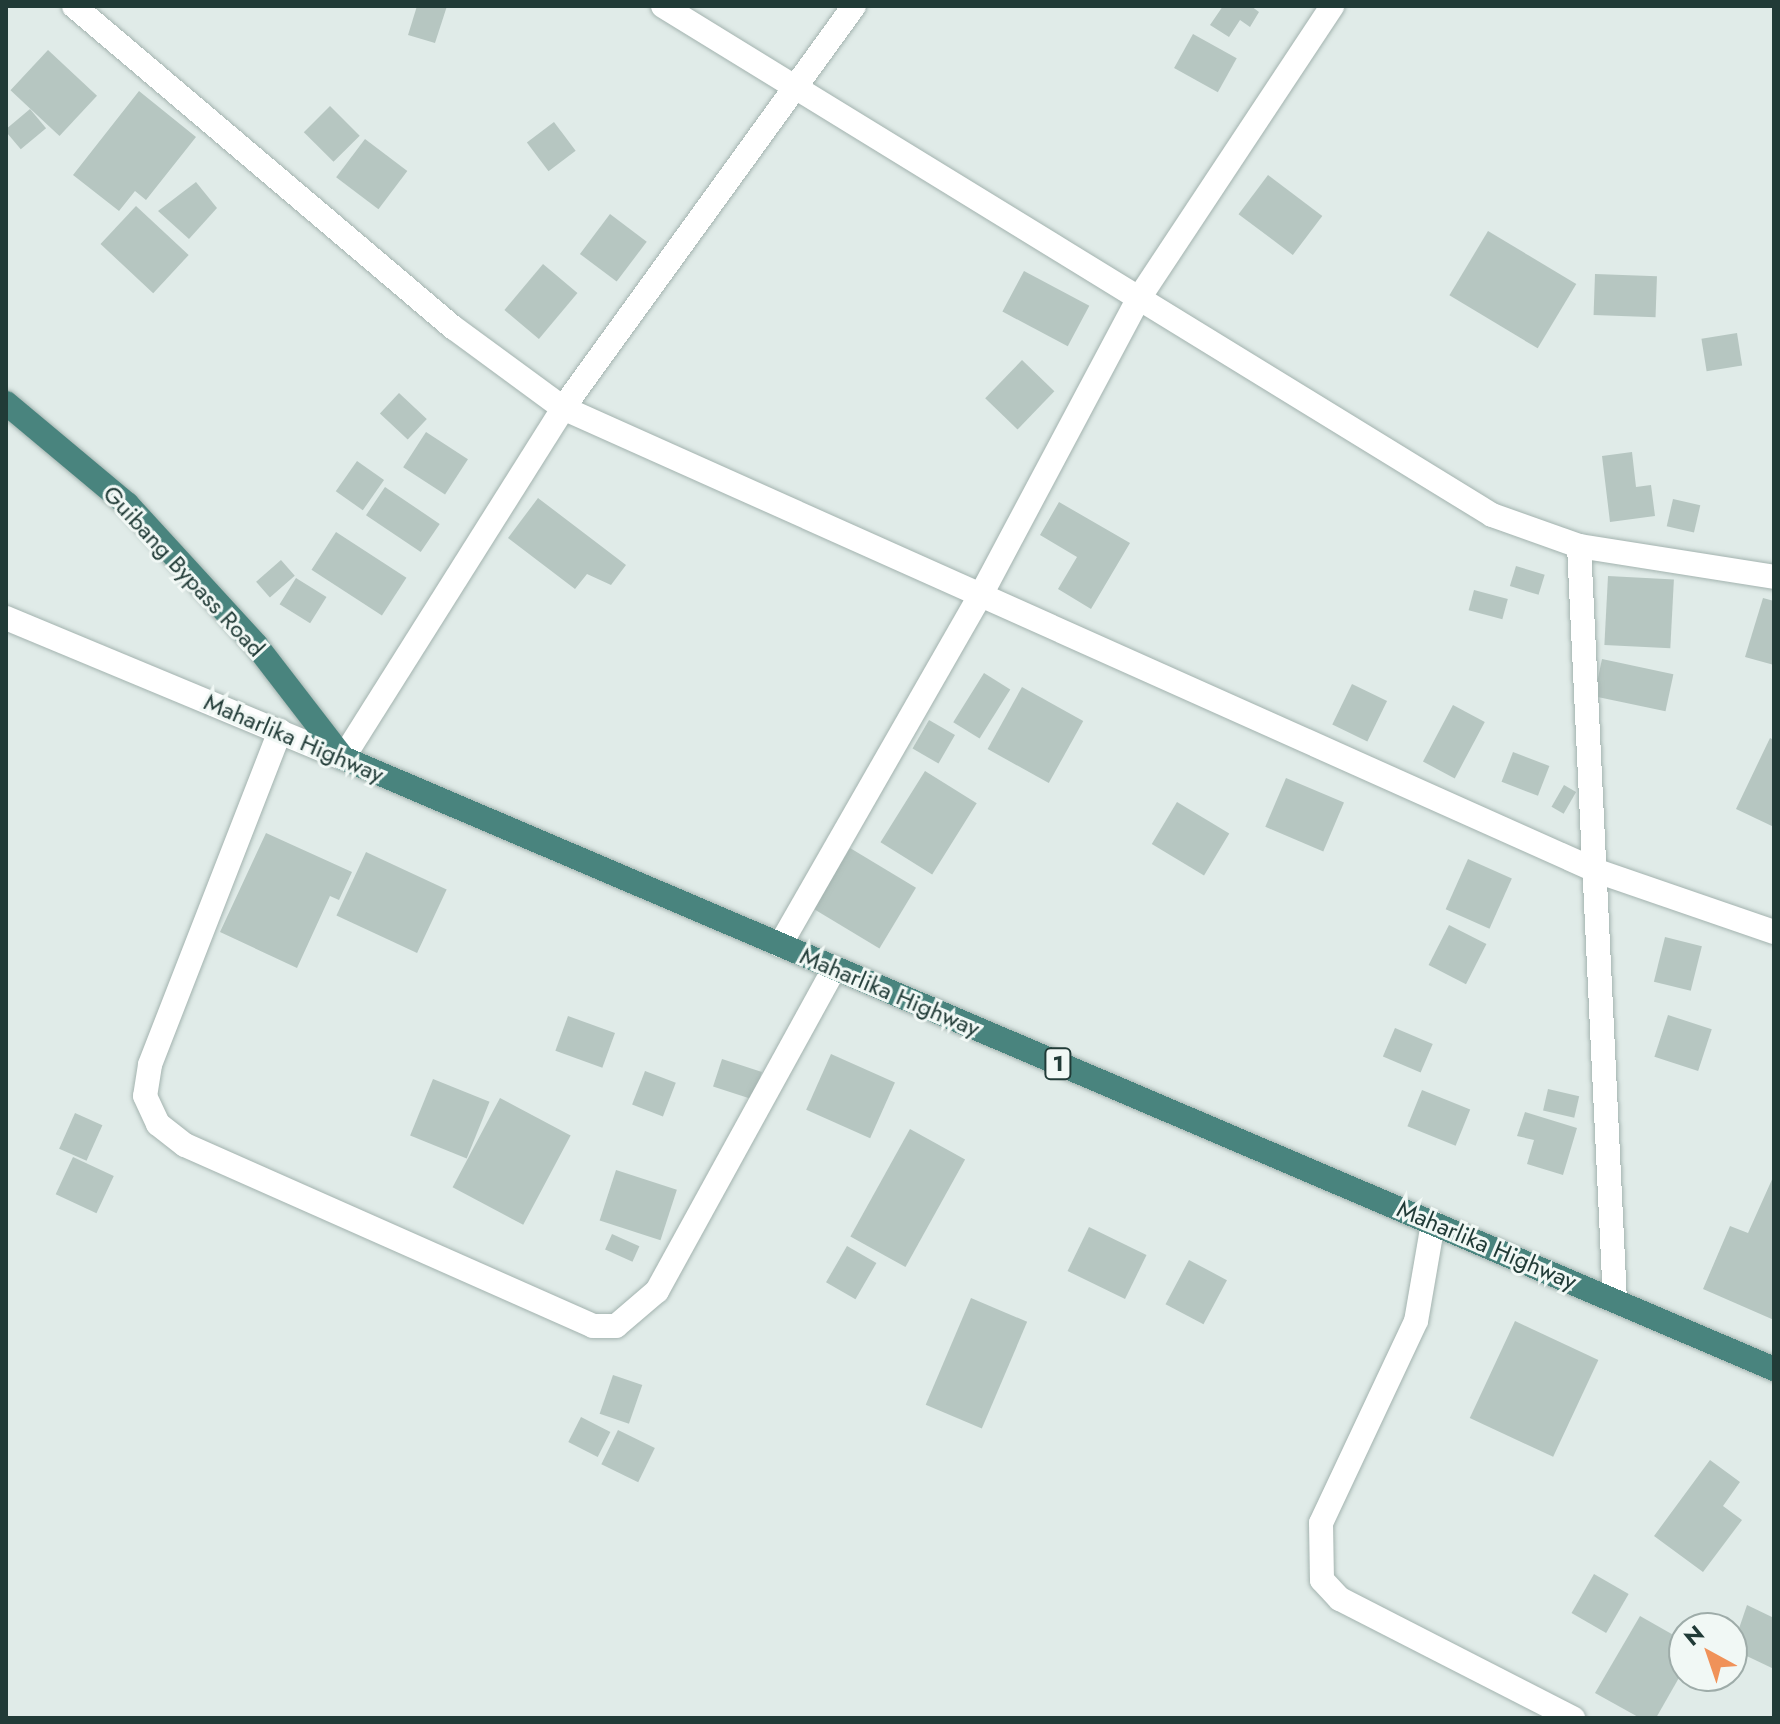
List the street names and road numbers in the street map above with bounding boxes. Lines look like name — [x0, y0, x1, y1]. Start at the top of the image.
street label: Guibang Bypass Road — [97, 479, 271, 663]
street label: Maharlika Highway — [200, 687, 388, 789]
street label: Maharlika Highway — [796, 941, 984, 1043]
road number: 1 — [1044, 1046, 1072, 1082]
street label: Maharlika Highway — [1393, 1194, 1581, 1296]

